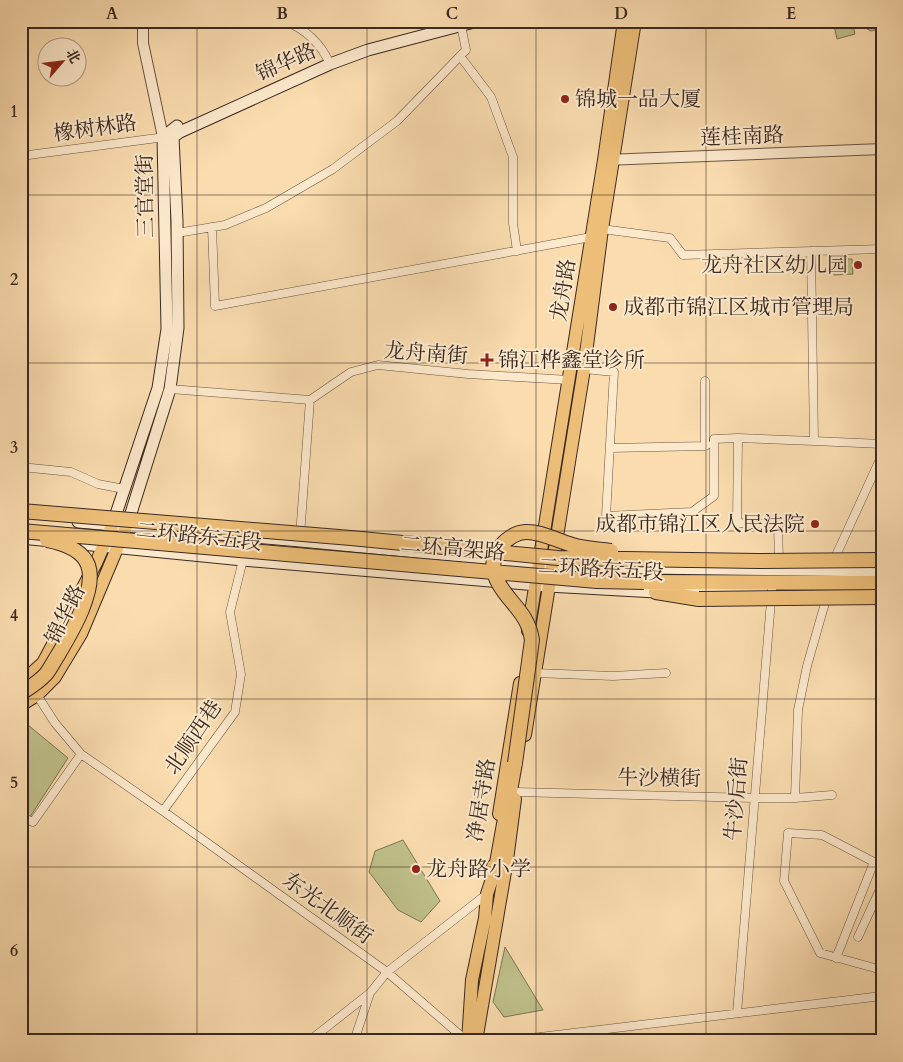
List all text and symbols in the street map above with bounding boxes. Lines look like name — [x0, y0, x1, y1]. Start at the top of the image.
text: A — [106, 3, 118, 25]
text: B — [276, 3, 288, 25]
text: C — [446, 3, 458, 25]
text: D — [614, 3, 628, 25]
text: E — [786, 3, 796, 25]
street label: 锦华路 — [252, 36, 321, 89]
north arrow — [38, 38, 88, 88]
text: 北 — [61, 45, 85, 67]
place label: 锦城一品大厦 — [575, 85, 701, 114]
marker: 锦城一品大厦 — [559, 93, 571, 105]
text: 1 — [10, 101, 18, 123]
street label: 橡树林路 — [51, 108, 139, 149]
street label: 莲桂南路 — [700, 121, 784, 152]
street label: 三官堂街 — [130, 154, 161, 238]
place label: 龙舟社区幼儿园 — [701, 251, 848, 280]
street label: 龙舟路 — [544, 257, 583, 323]
marker: 龙舟社区幼儿园 — [852, 259, 864, 271]
text: 2 — [10, 269, 18, 291]
place label: 成都市锦江区城市管理局 — [623, 293, 854, 322]
marker: 成都市锦江区城市管理局 — [607, 301, 619, 313]
street label: 龙舟南街 — [383, 336, 469, 371]
place label: 锦江桦鑫堂诊所 — [498, 346, 645, 375]
marker: 锦江桦鑫堂诊所 — [480, 353, 494, 367]
text: 3 — [10, 437, 18, 459]
place label: 成都市锦江区人民法院 — [595, 510, 805, 539]
street label: 二环路东五段 — [135, 515, 263, 558]
marker: 成都市锦江区人民法院 — [809, 518, 821, 530]
street label: 二环高架路 — [399, 529, 507, 568]
street label: 二环路东五段 — [537, 552, 665, 587]
street label: 锦华路 — [39, 580, 92, 649]
text: 4 — [10, 605, 18, 627]
street label: 北顺西巷 — [158, 694, 229, 780]
street label: 净居寺路 — [461, 756, 502, 844]
street label: 牛沙后街 — [718, 756, 755, 842]
street label: 牛沙横街 — [617, 763, 701, 794]
text: 5 — [10, 772, 18, 794]
place label: 龙舟路小学 — [426, 855, 531, 884]
marker: 龙舟路小学 — [410, 863, 422, 875]
street label: 东光北顺街 — [277, 866, 379, 951]
text: 6 — [10, 940, 18, 962]

